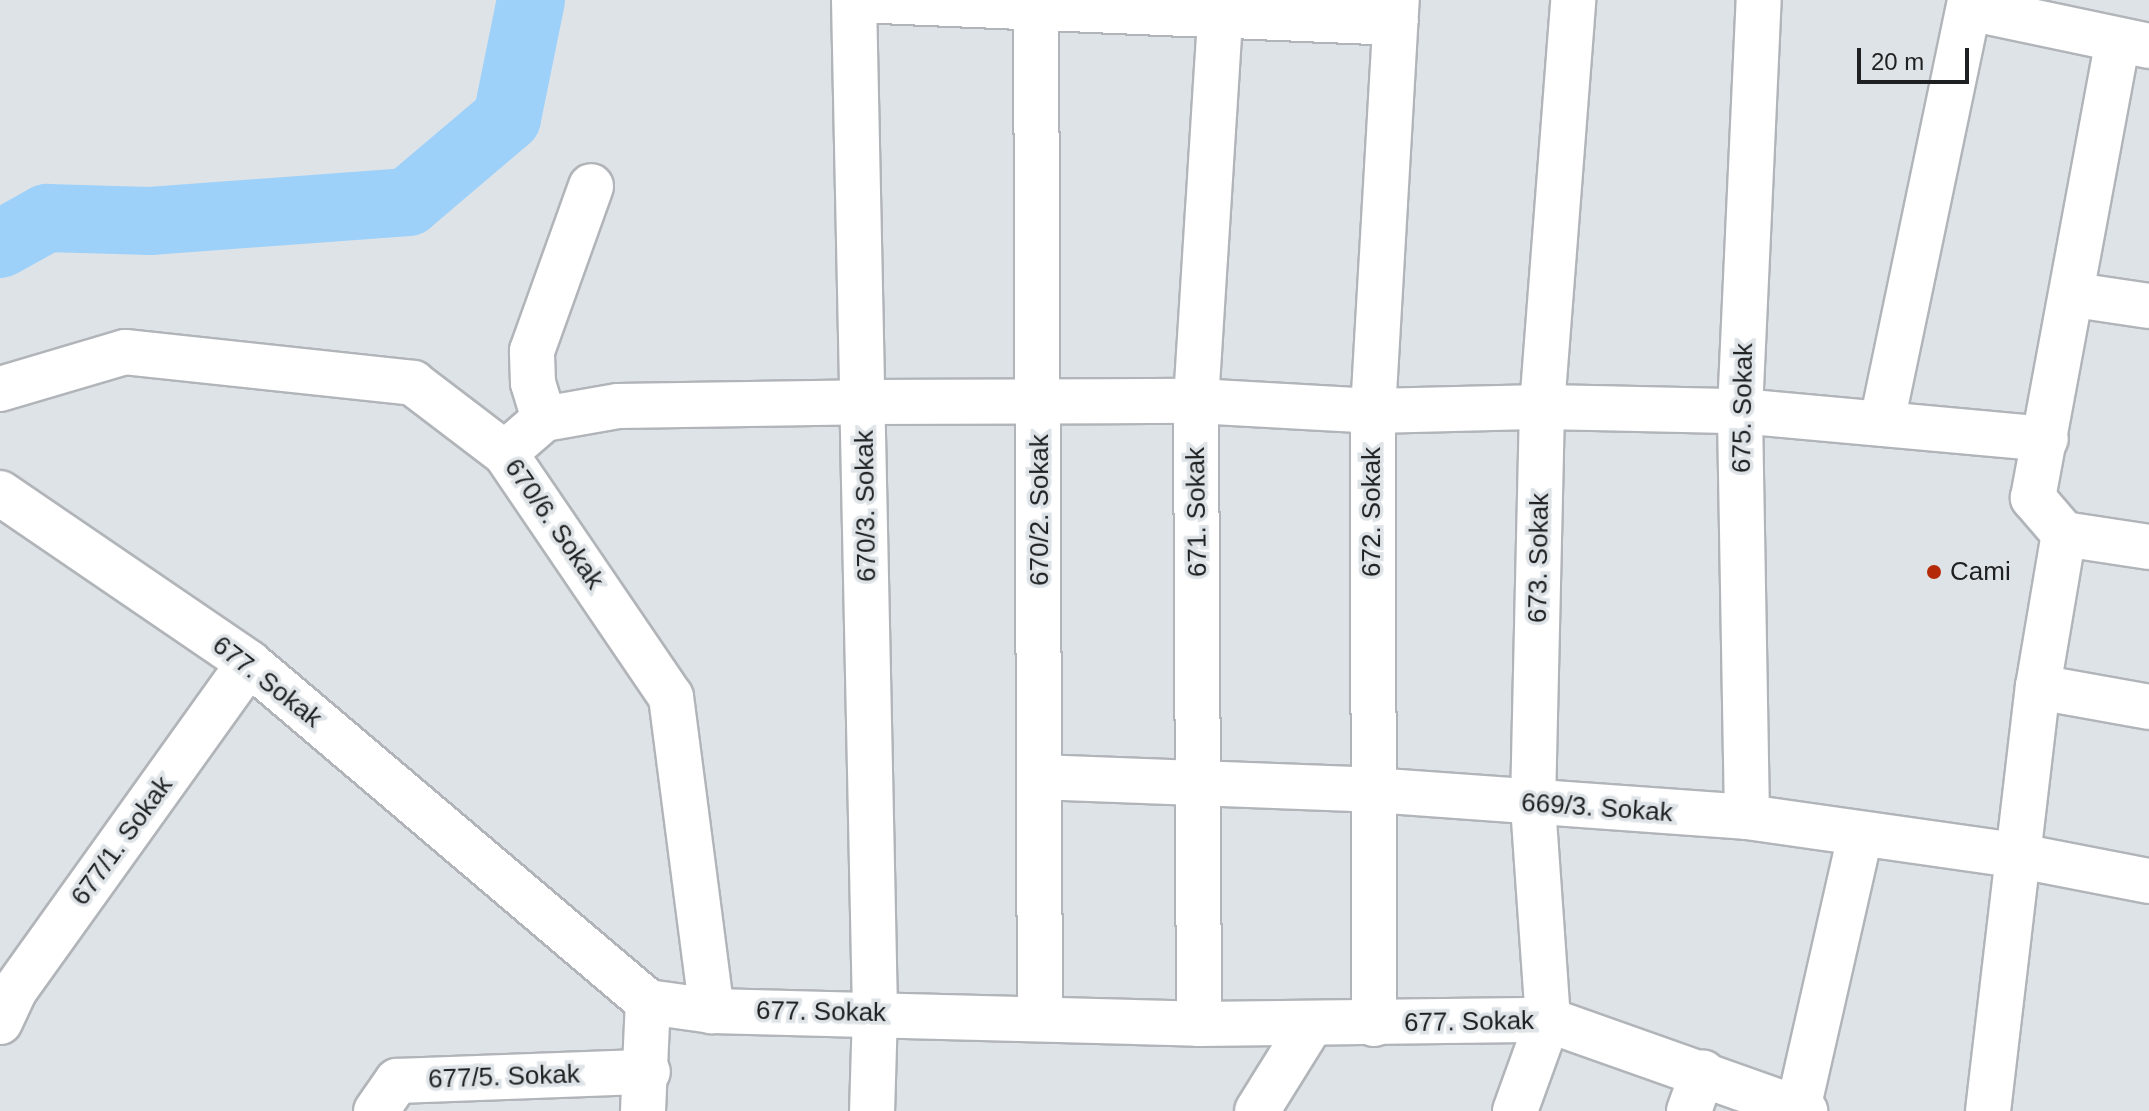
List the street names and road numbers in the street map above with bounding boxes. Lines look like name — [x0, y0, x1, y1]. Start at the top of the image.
street label: 675. Sokak — [1726, 343, 1760, 473]
street label: 670/3. Sokak — [849, 430, 883, 582]
street label: 670/2. Sokak — [1024, 434, 1056, 586]
street label: 671. Sokak — [1180, 447, 1214, 577]
street label: 672. Sokak — [1356, 447, 1388, 577]
street label: 670/6. Sokak — [498, 453, 610, 595]
street label: 673. Sokak — [1522, 493, 1556, 623]
street label: 677. Sokak — [206, 630, 328, 734]
street label: 677/1. Sokak — [65, 770, 179, 912]
street label: 669/3. Sokak — [1520, 787, 1674, 829]
street label: 677. Sokak — [756, 995, 886, 1029]
street label: 677. Sokak — [1404, 1005, 1534, 1039]
street label: 677/5. Sokak — [428, 1059, 580, 1095]

